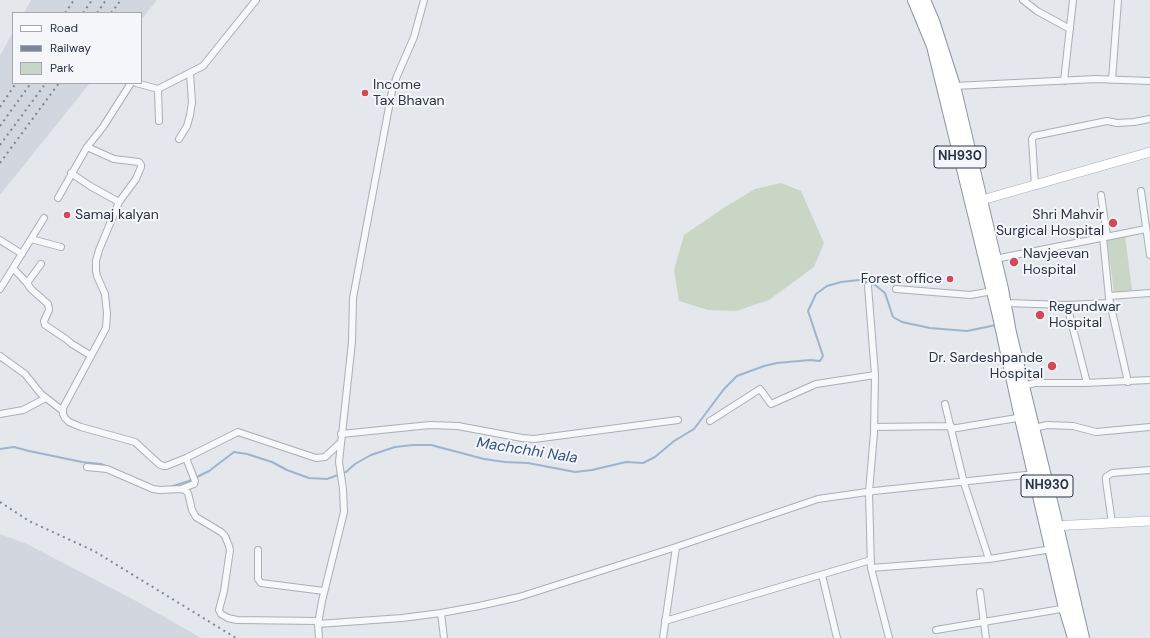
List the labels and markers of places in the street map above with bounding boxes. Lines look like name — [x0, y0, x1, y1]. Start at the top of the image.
place label: Income Tax Bhavan — [373, 77, 445, 110]
marker: Income Tax Bhavan — [360, 88, 370, 98]
place label: Samaj kalyan — [75, 207, 159, 223]
place label: Shri Mahvir Surgical Hospital — [996, 207, 1104, 240]
marker: Samaj kalyan — [62, 210, 72, 220]
marker: Shri Mahvir Surgical Hospital — [1107, 217, 1119, 229]
place label: Navjeevan Hospital — [1023, 246, 1089, 278]
marker: Navjeevan Hospital — [1008, 256, 1020, 268]
place label: Forest office — [861, 271, 942, 287]
marker: Forest office — [945, 274, 955, 284]
place label: Regundwar Hospital — [1049, 299, 1121, 332]
marker: Regundwar Hospital — [1034, 309, 1046, 321]
place label: Dr. Sardeshpande Hospital — [929, 350, 1043, 382]
marker: Dr. Sardeshpande Hospital — [1046, 360, 1058, 372]

